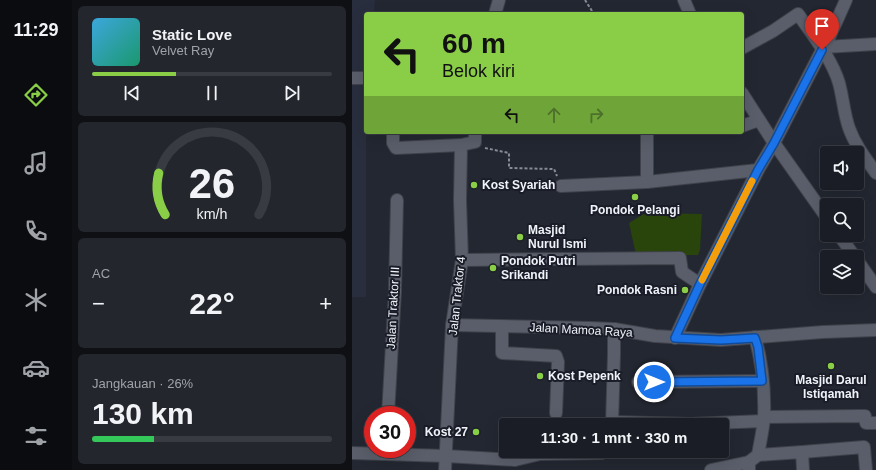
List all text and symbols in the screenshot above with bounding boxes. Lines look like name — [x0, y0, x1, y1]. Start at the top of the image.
pin — [805, 9, 839, 50]
icon: arrive — [811, 15, 833, 37]
text: 11:29 — [13, 20, 59, 40]
text: Static Love — [152, 26, 232, 43]
icon: left — [376, 28, 428, 80]
text: 60 m — [442, 28, 506, 59]
text: Velvet Ray — [152, 43, 214, 58]
text: Belok kiri — [442, 61, 515, 81]
icon: directions — [22, 81, 50, 109]
icon: previous — [121, 82, 143, 104]
icon: pause — [201, 82, 223, 104]
icon: next — [281, 82, 303, 104]
icon: left — [501, 104, 523, 126]
icon: ahead — [543, 104, 565, 126]
icon: right — [585, 104, 607, 126]
map controls — [820, 146, 864, 294]
button: sound — [820, 146, 864, 190]
icon: music — [22, 149, 50, 177]
text: 26 — [189, 160, 235, 207]
place label: Kost Syariah — [482, 178, 555, 192]
marker: Kost Syariah — [469, 180, 479, 190]
marker: Pondok Pelangi — [630, 192, 640, 202]
button: search — [820, 198, 864, 242]
place label: Pondok Pelangi — [590, 203, 680, 217]
text: km/h — [197, 206, 228, 222]
icon: phone — [22, 217, 50, 245]
place label: Masjid Nurul Ismi — [528, 223, 587, 251]
marker: Masjid Nurul Ismi — [515, 232, 525, 242]
button: layers — [820, 250, 864, 294]
place label: Pondok Putri Srikandi — [501, 254, 576, 282]
street label: Jalan Traktor 4 — [446, 255, 468, 336]
marker: Pondok Putri Srikandi — [488, 263, 498, 273]
text: AC — [92, 266, 110, 281]
street label: Jalan Traktor III — [384, 266, 402, 350]
place label: Pondok Rasni — [597, 283, 677, 297]
marker: Pondok Rasni — [680, 285, 690, 295]
icon: climate — [22, 286, 50, 314]
text: 22° — [189, 287, 235, 320]
text: − — [92, 291, 105, 316]
text: + — [319, 291, 332, 316]
street label: Jalan Mamoa Raya — [529, 320, 633, 340]
icon: car — [22, 354, 50, 382]
position arrow — [633, 361, 675, 403]
marker: Masjid Darul Istiqamah — [826, 361, 836, 371]
place label: Kost Pepenk — [548, 369, 621, 383]
marker: Kost Pepenk — [535, 371, 545, 381]
place label: Masjid Darul Istiqamah — [795, 373, 867, 401]
text: Jangkauan · 26% — [92, 376, 193, 391]
text: 130 km — [92, 397, 194, 430]
speed limit sign: 30 — [364, 406, 416, 458]
icon: filters — [22, 422, 50, 450]
place label: Kost 27 — [425, 425, 468, 439]
marker: Kost 27 — [471, 427, 481, 437]
text: 11:30 · 1 mnt · 330 m — [541, 429, 687, 446]

